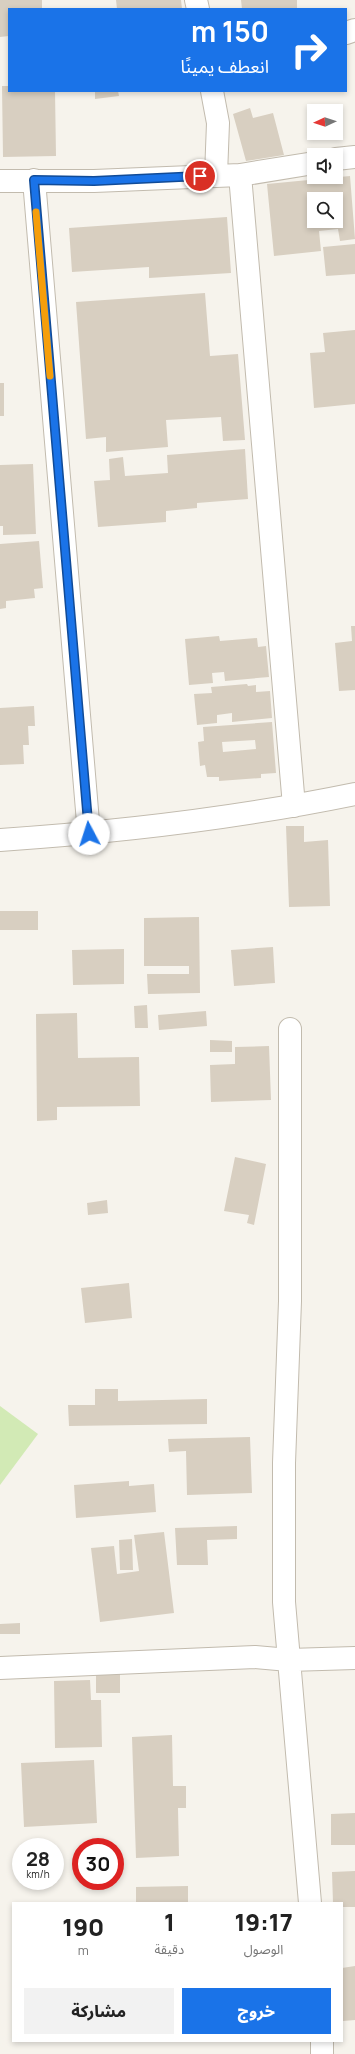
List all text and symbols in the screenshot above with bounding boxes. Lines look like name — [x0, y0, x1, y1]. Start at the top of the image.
text: 150 m — [191, 12, 269, 50]
icon: right — [283, 24, 335, 76]
text: انعطف يمينًا — [180, 54, 269, 78]
north arrow — [307, 104, 343, 140]
map controls — [307, 104, 343, 228]
button: sound — [307, 148, 343, 184]
pin — [183, 159, 217, 193]
icon: arrive — [189, 165, 211, 187]
button: search — [307, 192, 343, 228]
position arrow — [68, 813, 110, 855]
speed limit sign: 30 — [72, 1838, 124, 1890]
text: 28 — [26, 1845, 50, 1872]
text: km/h — [26, 1867, 50, 1881]
text: 1 — [164, 1905, 175, 1938]
text: 19:17 — [234, 1905, 293, 1938]
text: 190 — [62, 1910, 104, 1943]
text: دقيقة — [155, 1940, 184, 1958]
text: الوصول — [244, 1940, 283, 1958]
text: m — [78, 1941, 89, 1959]
button: مشاركة — [24, 1988, 174, 2034]
button: خروج — [182, 1988, 331, 2034]

